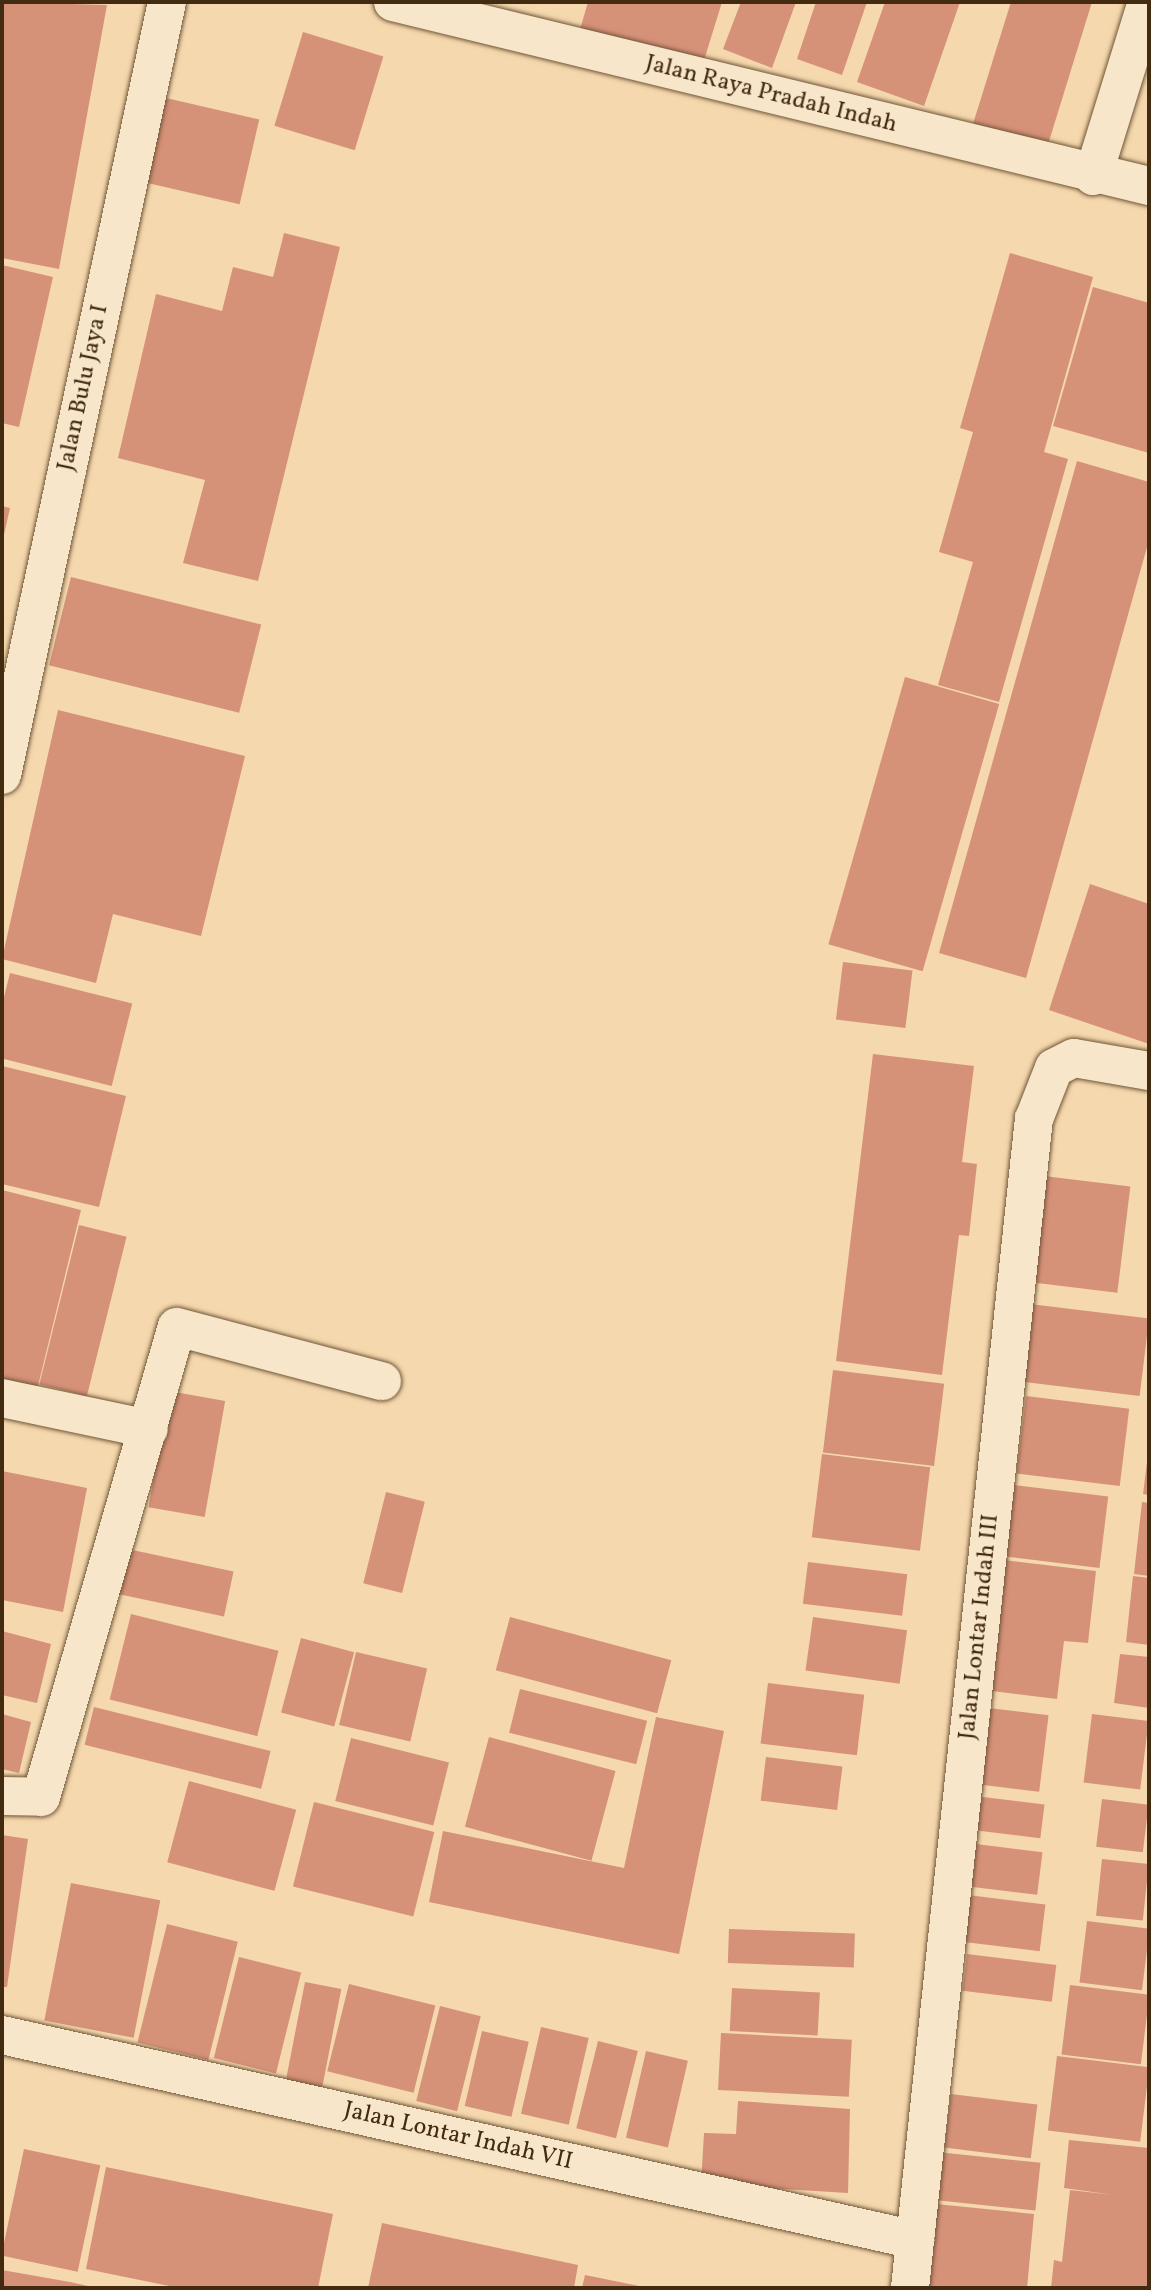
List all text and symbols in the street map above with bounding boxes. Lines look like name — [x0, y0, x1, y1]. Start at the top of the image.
street label: Jalan Raya Pradah Indah — [642, 50, 900, 140]
street label: Jalan Bulu Jaya I — [52, 302, 116, 474]
street label: Jalan Lontar Indah III — [954, 1513, 1006, 1741]
street label: Jalan Lontar Indah VII — [340, 2097, 576, 2177]

